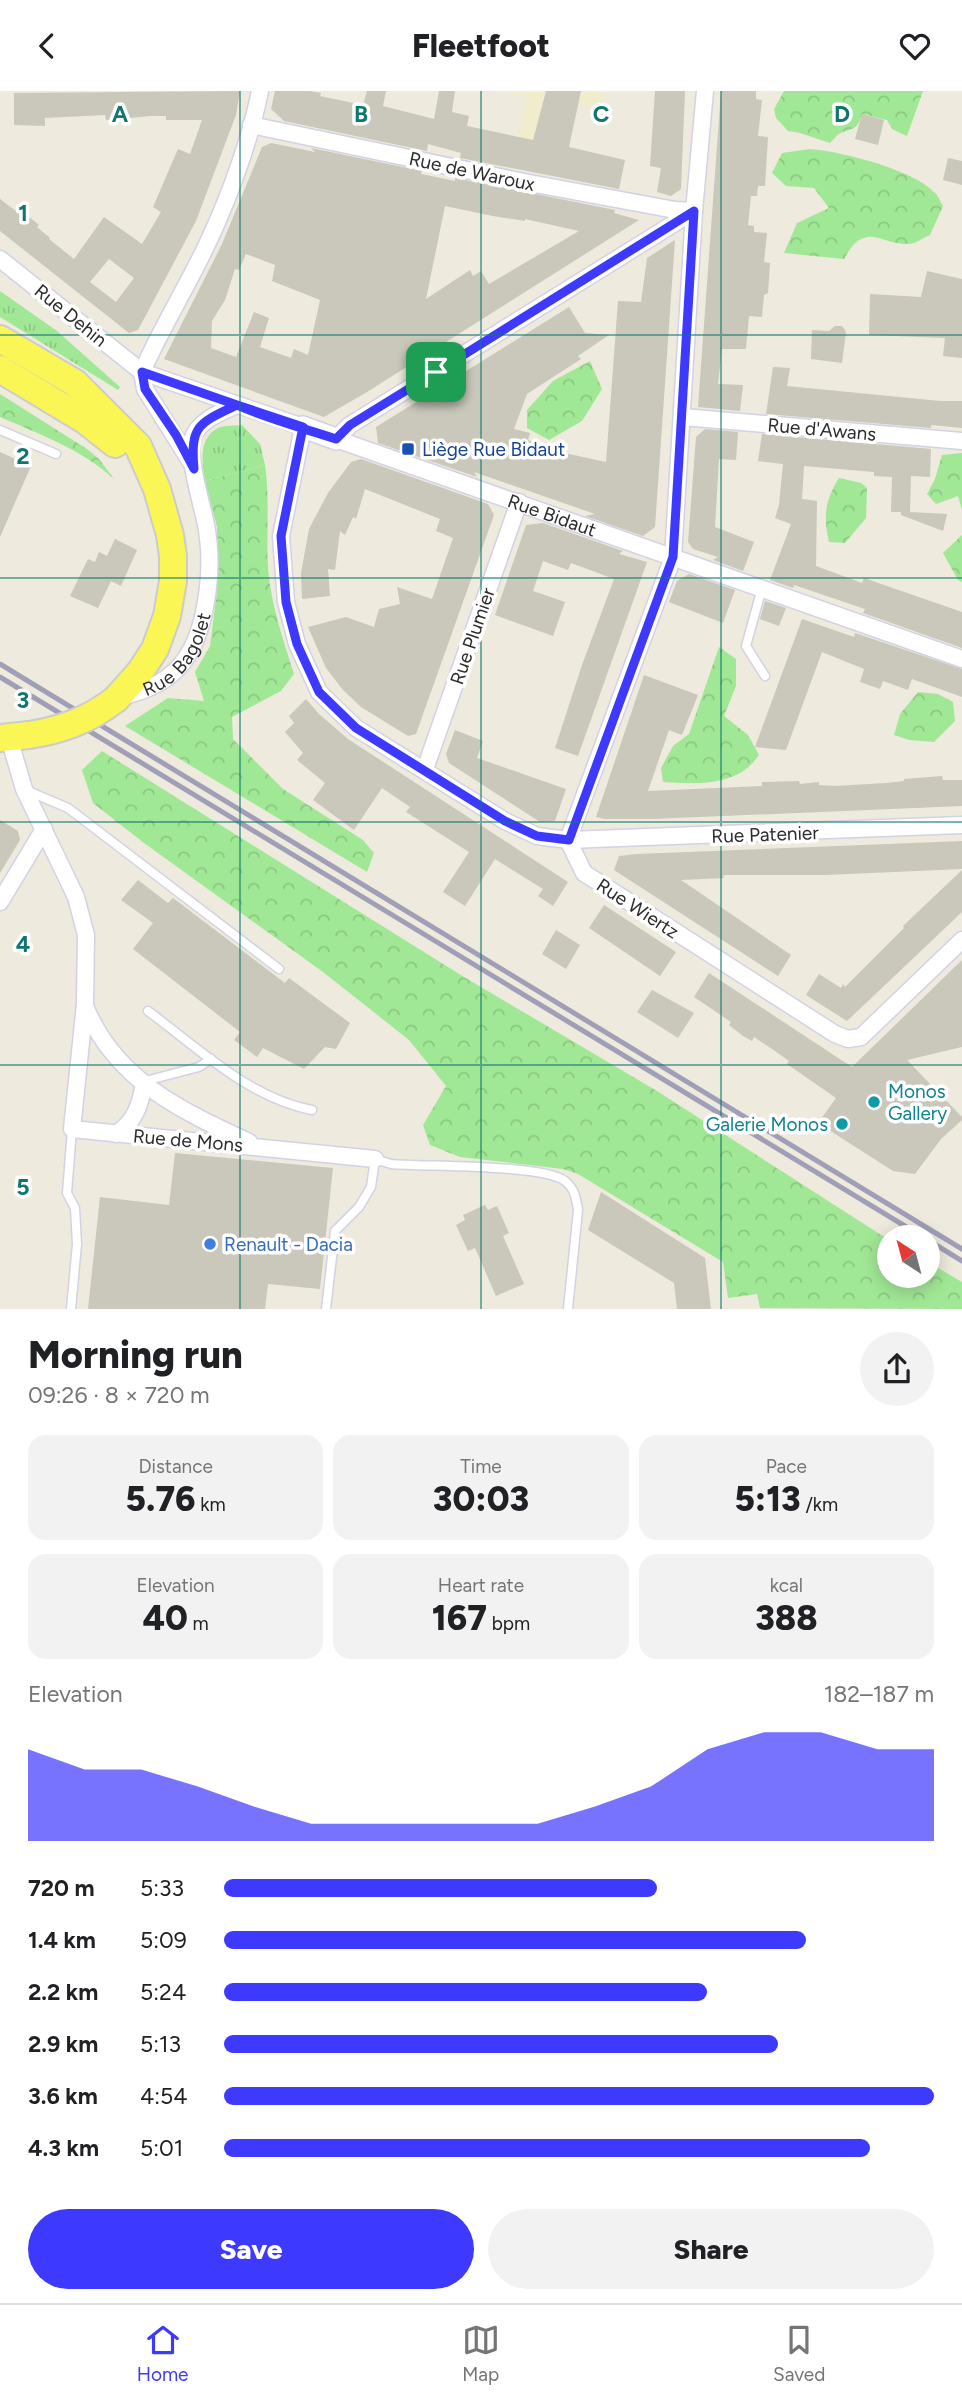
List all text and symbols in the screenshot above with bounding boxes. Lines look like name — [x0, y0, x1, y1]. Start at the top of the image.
icon: back — [28, 27, 66, 65]
text: Fleetfoot — [412, 27, 550, 65]
icon: heart — [896, 27, 934, 65]
text: A — [112, 100, 129, 128]
text: B — [354, 100, 368, 128]
text: C — [593, 100, 610, 128]
text: D — [834, 100, 850, 128]
street label: Rue de Waroux — [407, 147, 537, 196]
text: 1 — [18, 199, 28, 227]
street label: Rue Dehin — [30, 279, 112, 352]
pin — [406, 342, 466, 402]
icon: arrive — [417, 353, 455, 391]
street label: Rue d'Awans — [767, 413, 877, 446]
place label: Liège Rue Bidaut — [422, 438, 565, 461]
marker: Liège Rue Bidaut — [400, 441, 416, 457]
text: 2 — [16, 442, 30, 470]
street label: Rue Bidaut — [505, 489, 599, 542]
street label: Rue Plumier — [445, 584, 500, 688]
street label: Rue Bagolet — [139, 610, 216, 701]
text: 3 — [17, 686, 29, 714]
street label: Rue Patenier — [711, 821, 820, 848]
street label: Rue Wiertz — [592, 873, 683, 944]
text: 4 — [16, 930, 30, 958]
place label: Monos Gallery — [888, 1080, 947, 1125]
marker: Monos Gallery — [866, 1094, 882, 1110]
place label: Galerie Monos — [706, 1113, 828, 1136]
marker: Galerie Monos — [834, 1116, 850, 1132]
street label: Rue de Mons — [132, 1124, 244, 1157]
text: 5 — [16, 1173, 30, 1201]
north arrow — [877, 1225, 940, 1288]
map controls — [877, 1225, 940, 1288]
place label: Renault - Dacia — [224, 1233, 353, 1256]
marker: Renault - Dacia — [202, 1236, 218, 1252]
text: Morning run — [28, 1332, 243, 1378]
button: share — [860, 1332, 934, 1406]
text: 09:26 · 8 × 720 m — [28, 1381, 210, 1409]
text: Distance — [138, 1455, 213, 1478]
text: Time — [460, 1455, 502, 1478]
text: Pace — [766, 1455, 807, 1478]
text: 5.76 — [126, 1478, 196, 1520]
text: 30:03 — [433, 1478, 529, 1520]
text: 5:13 — [734, 1478, 801, 1520]
text: km — [196, 1493, 226, 1516]
text: /km — [801, 1493, 838, 1516]
text: Elevation — [137, 1574, 215, 1597]
text: Heart rate — [438, 1574, 524, 1597]
text: kcal — [770, 1574, 803, 1597]
text: 40 — [143, 1597, 188, 1639]
text: 167 — [432, 1597, 487, 1639]
text: 388 — [755, 1597, 818, 1639]
text: m — [188, 1612, 209, 1635]
text: bpm — [487, 1612, 530, 1635]
text: Elevation — [28, 1680, 123, 1708]
text: 182–187 m — [824, 1680, 934, 1708]
text: 720 m — [28, 1874, 95, 1902]
text: 5:33 — [140, 1874, 184, 1902]
text: 1.4 km — [28, 1926, 96, 1954]
text: 5:09 — [140, 1926, 187, 1954]
text: 2.2 km — [28, 1978, 98, 2006]
text: 5:24 — [140, 1978, 186, 2006]
text: 2.9 km — [28, 2030, 98, 2058]
text: 5:13 — [140, 2030, 181, 2058]
text: 3.6 km — [28, 2082, 98, 2110]
text: 4:54 — [140, 2082, 188, 2110]
text: 4.3 km — [28, 2134, 99, 2162]
text: 5:01 — [140, 2134, 183, 2162]
button: Save — [28, 2209, 474, 2289]
button: Share — [488, 2209, 934, 2289]
tab: Home — [137, 2321, 188, 2386]
tab: Map — [462, 2321, 500, 2386]
tab: Saved — [773, 2321, 825, 2386]

